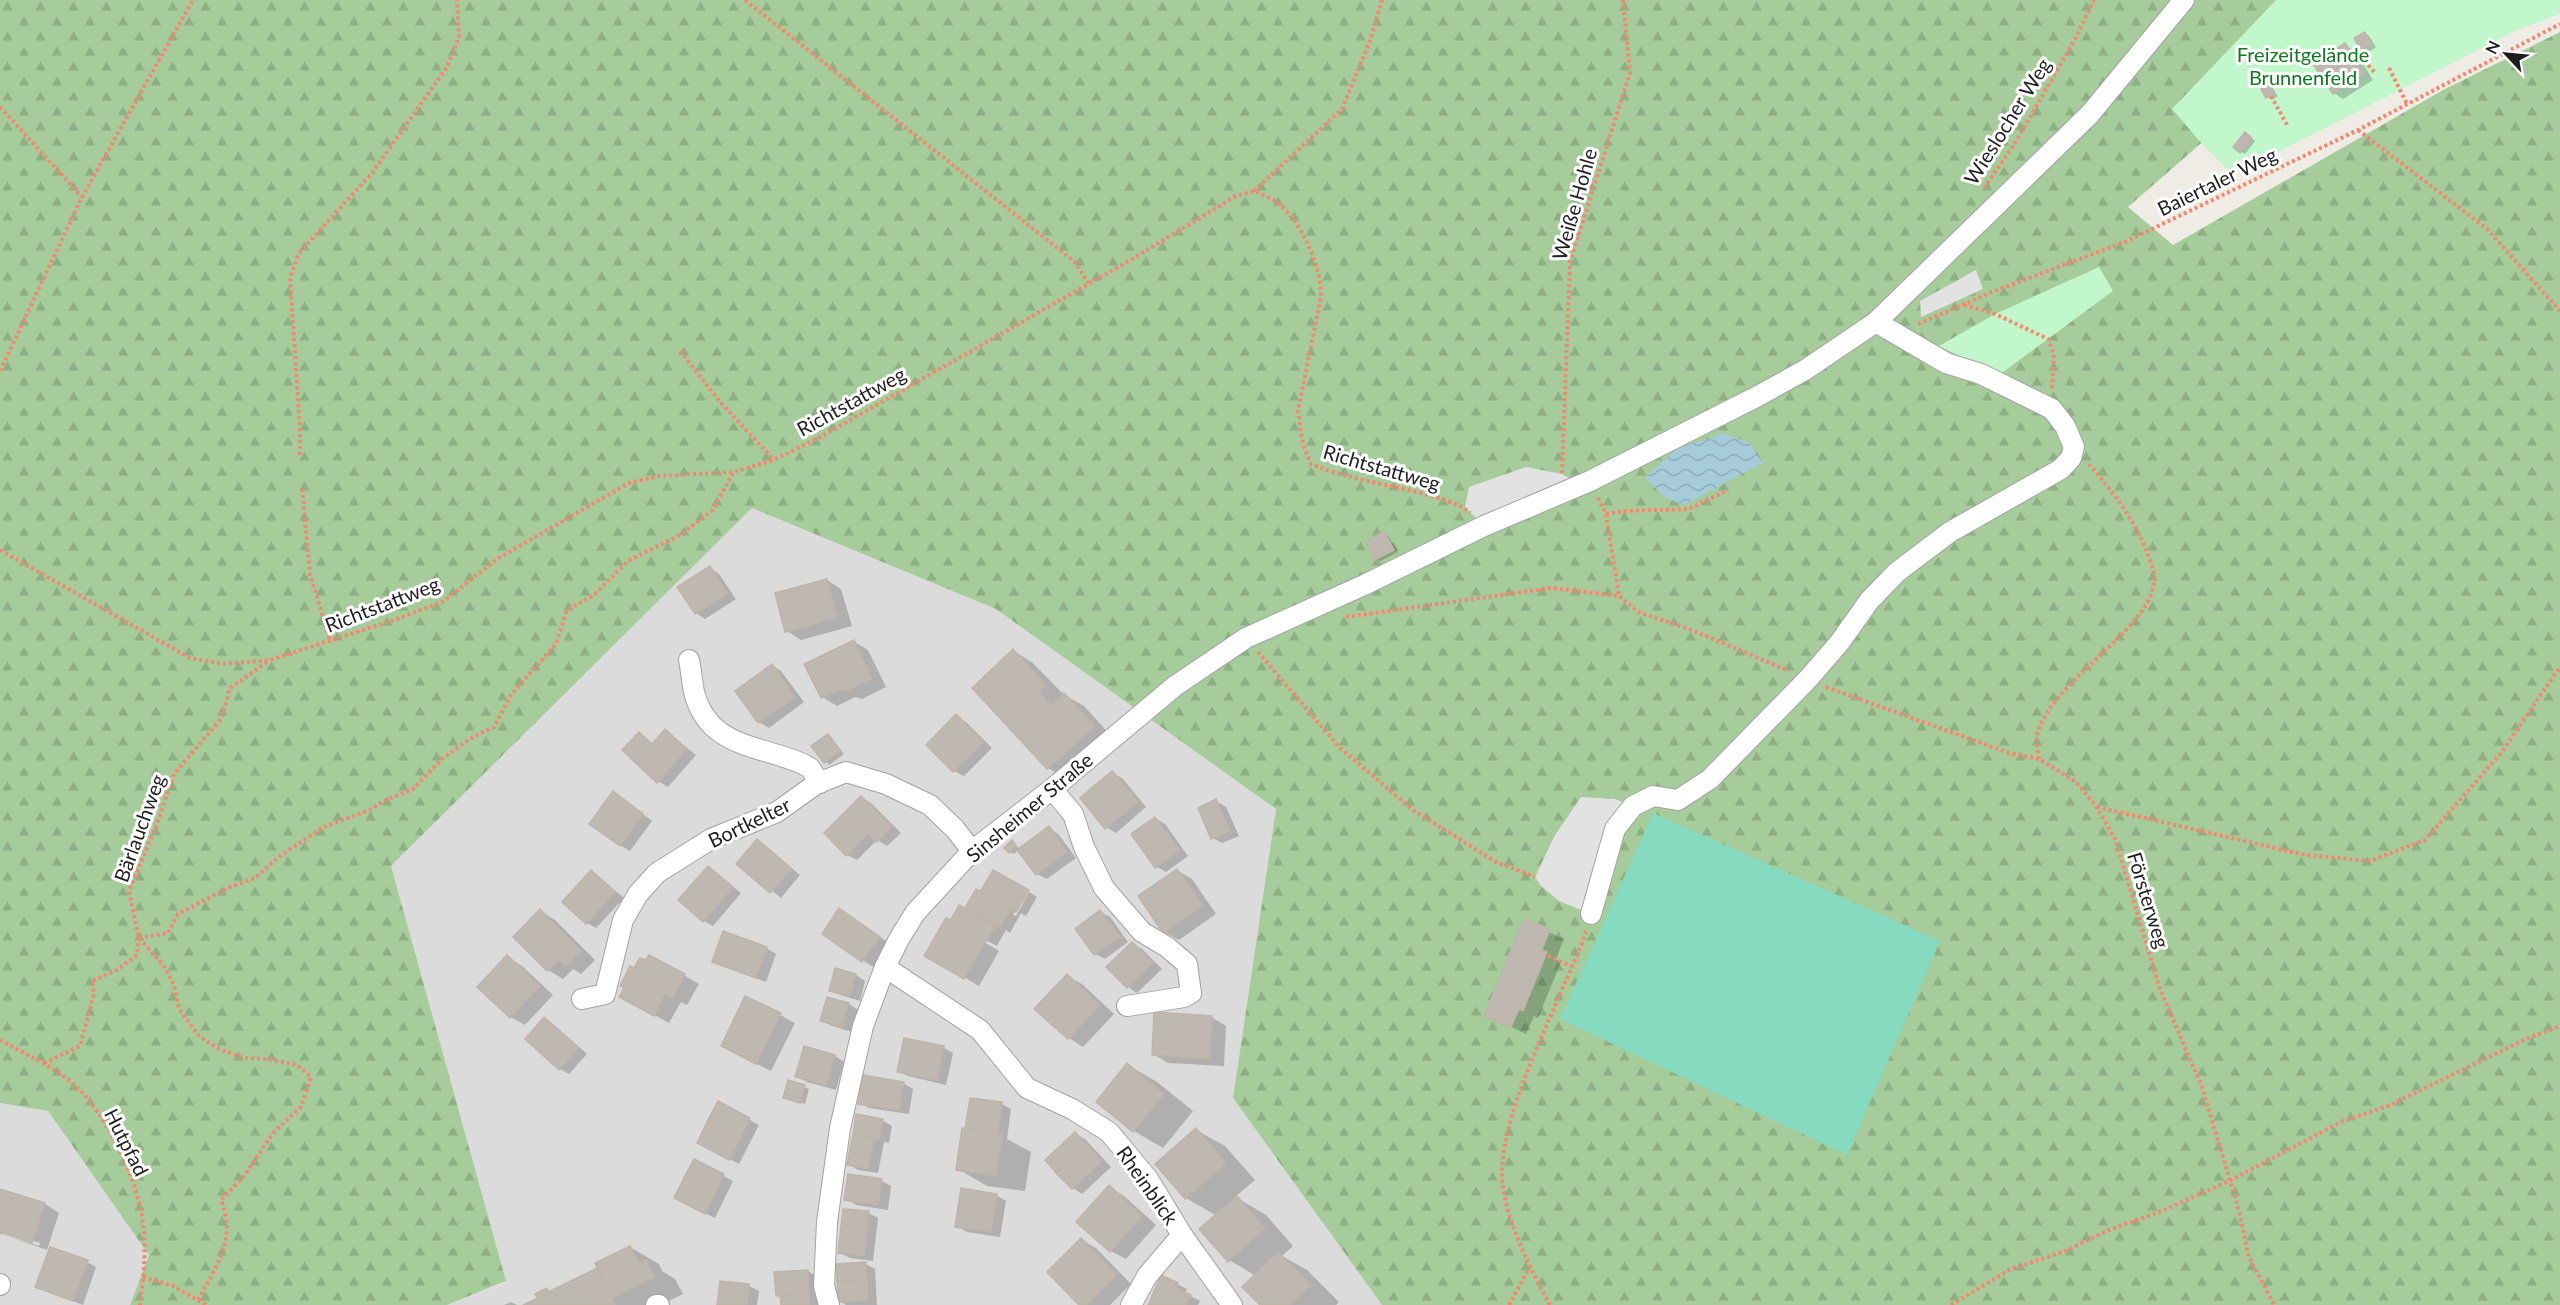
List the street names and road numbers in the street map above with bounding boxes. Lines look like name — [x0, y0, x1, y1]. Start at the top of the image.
street label: Wieslocher Weg — [1959, 53, 2055, 189]
street label: Baiertaler Weg — [2153, 142, 2281, 220]
street label: Weiße Hohle — [1547, 145, 1601, 263]
street label: Richtstattweg — [792, 361, 910, 441]
street label: Richtstattweg — [1321, 439, 1443, 495]
street label: Richtstattweg — [321, 571, 443, 637]
street label: Sinsheimer Straße — [961, 747, 1097, 867]
street label: Bärlauchweg — [108, 771, 170, 885]
street label: Bortkelter — [704, 792, 795, 852]
street label: Försterweg — [2123, 849, 2175, 951]
street label: Hutpfad — [100, 1104, 154, 1180]
street label: Rheinblick — [1112, 1141, 1184, 1230]

